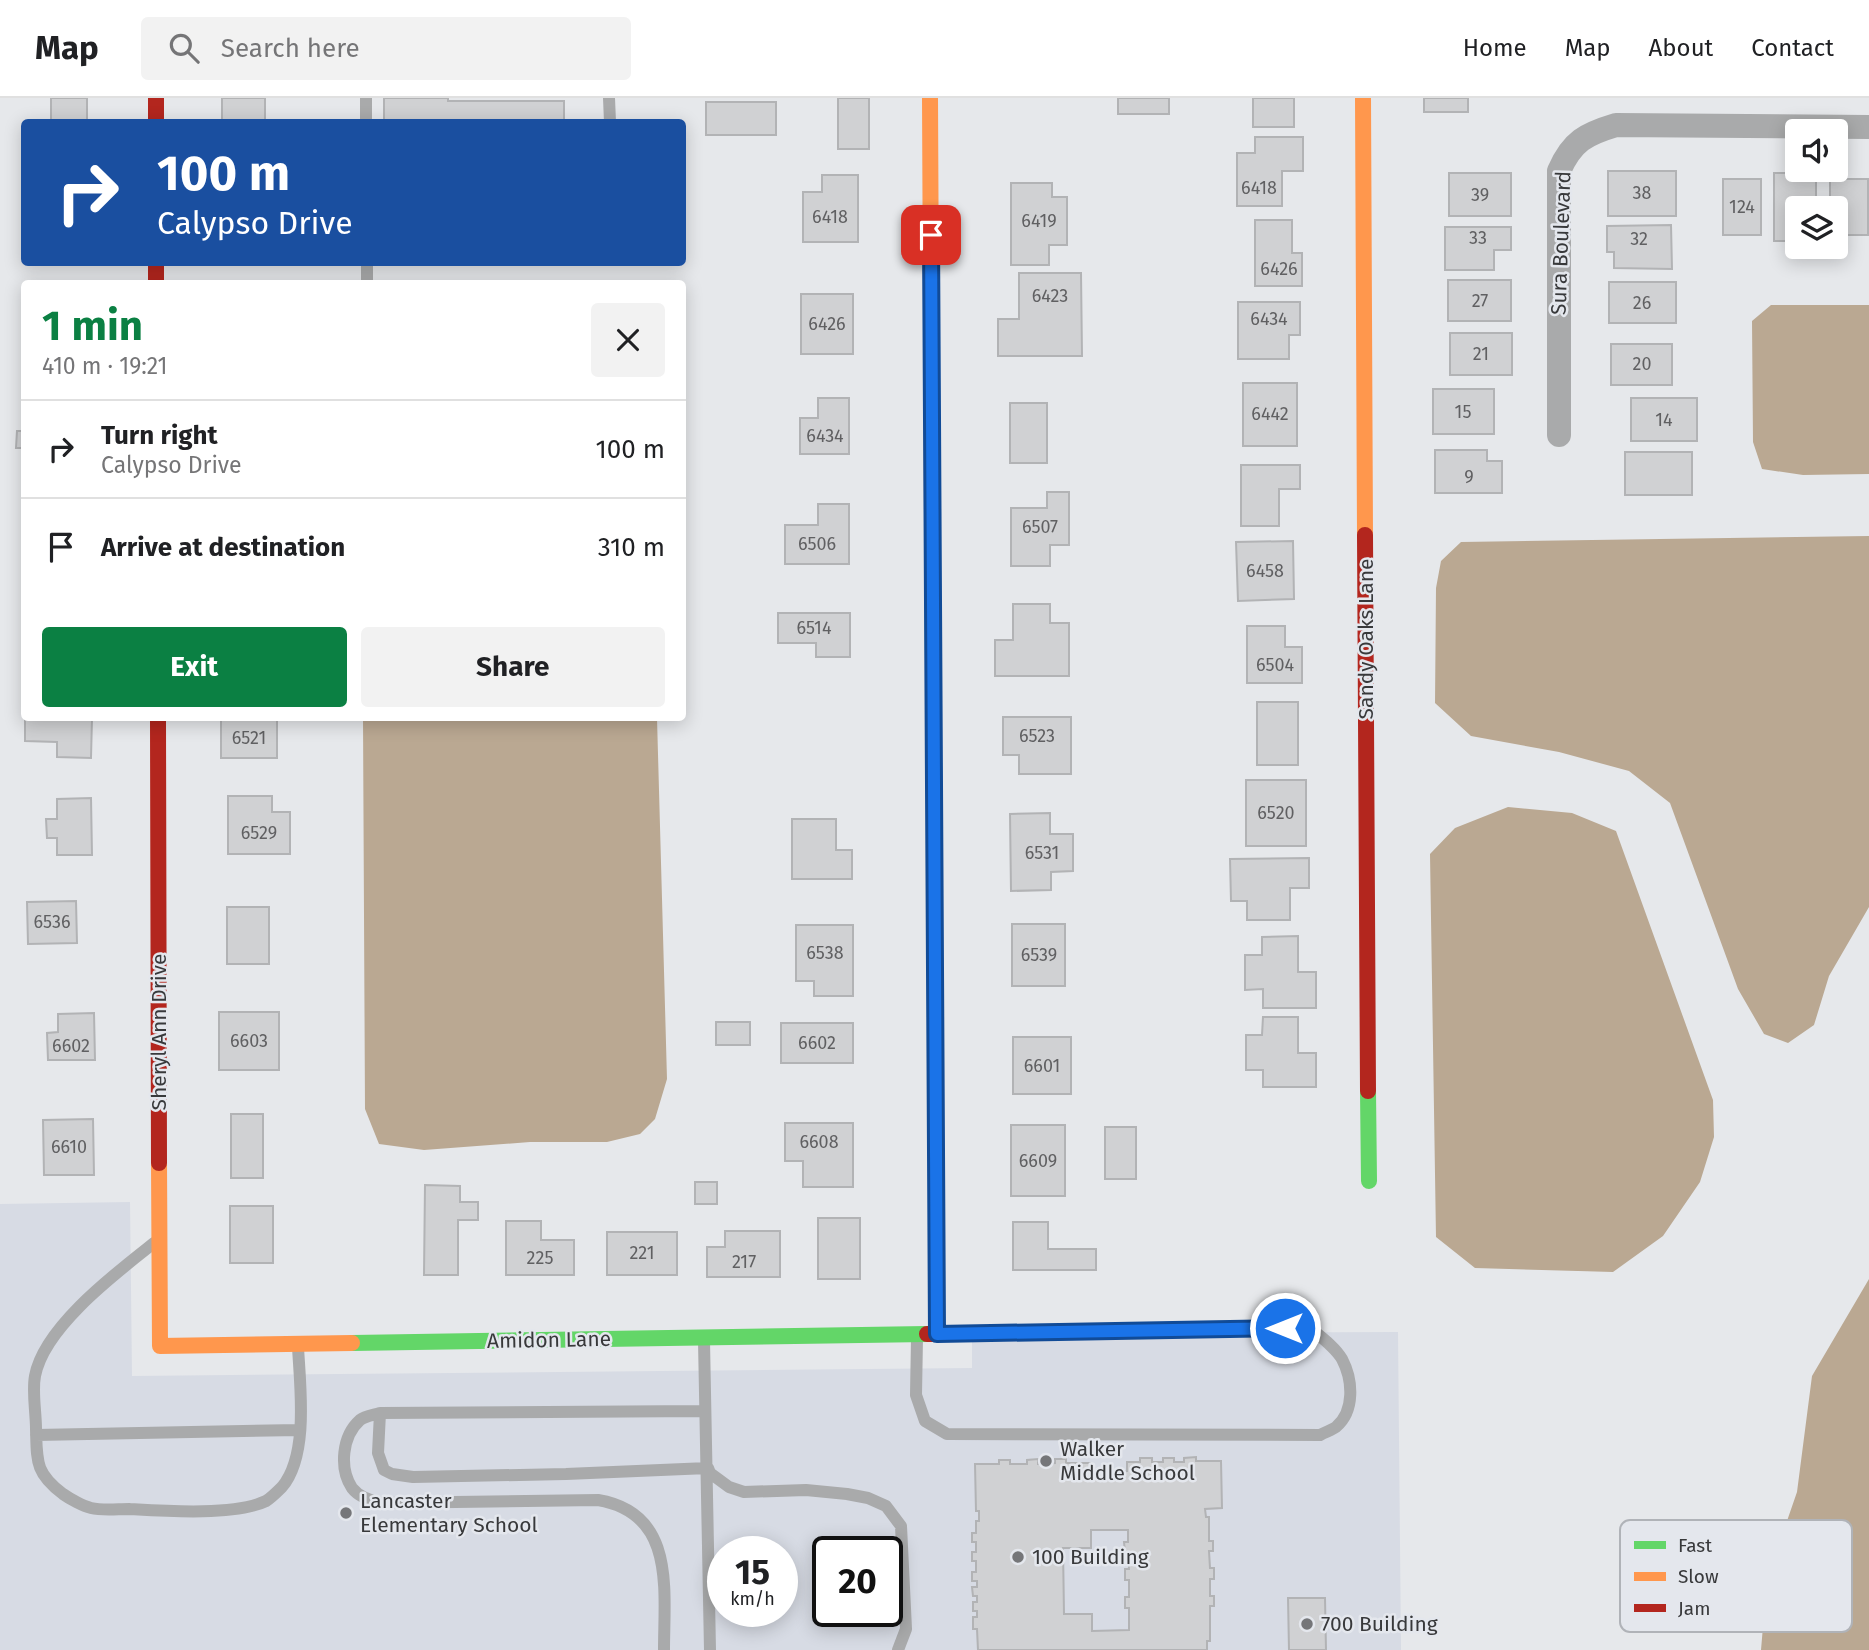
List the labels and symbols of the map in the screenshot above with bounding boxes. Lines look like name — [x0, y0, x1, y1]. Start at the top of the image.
street label: Sura Boulevard — [1545, 171, 1577, 315]
house number: 6418 — [1241, 177, 1277, 199]
house number: 38 — [1633, 182, 1652, 204]
house number: 39 — [1471, 184, 1489, 206]
house number: 124 — [1729, 196, 1755, 218]
pin — [901, 205, 961, 265]
house number: 6418 — [812, 206, 848, 228]
house number: 6419 — [1021, 210, 1057, 232]
house number: 33 — [1469, 227, 1487, 249]
house number: 32 — [1630, 228, 1648, 250]
house number: 6426 — [1260, 258, 1298, 280]
house number: 6423 — [1032, 285, 1068, 307]
house number: 27 — [1472, 290, 1488, 312]
house number: 26 — [1633, 292, 1651, 314]
house number: 6434 — [1250, 308, 1288, 330]
house number: 6426 — [808, 313, 846, 335]
house number: 21 — [1473, 343, 1489, 365]
house number: 20 — [1633, 353, 1651, 375]
house number: 15 — [1455, 401, 1471, 423]
house number: 6442 — [1251, 403, 1289, 425]
house number: 14 — [1655, 409, 1673, 431]
house number: 6434 — [806, 425, 844, 447]
house number: 9 — [1464, 466, 1474, 488]
house number: 6507 — [1022, 516, 1058, 538]
house number: 6506 — [798, 533, 836, 555]
street label: Sandy Oaks Lane — [1353, 559, 1379, 719]
house number: 6458 — [1246, 560, 1284, 582]
house number: 6514 — [797, 617, 832, 639]
house number: 6504 — [1256, 654, 1294, 676]
house number: 6523 — [1019, 725, 1055, 747]
house number: 6521 — [232, 727, 266, 749]
house number: 6520 — [1257, 802, 1295, 824]
house number: 6529 — [241, 822, 277, 844]
house number: 6531 — [1025, 842, 1059, 864]
house number: 6536 — [34, 911, 70, 933]
house number: 6538 — [806, 942, 844, 964]
house number: 6539 — [1021, 944, 1057, 966]
street label: Sheryl Ann Drive — [146, 954, 172, 1110]
house number: 6603 — [230, 1030, 268, 1052]
house number: 6602 — [798, 1032, 836, 1054]
house number: 6602 — [52, 1035, 90, 1057]
house number: 6601 — [1024, 1055, 1060, 1077]
house number: 6608 — [799, 1131, 839, 1153]
house number: 6610 — [51, 1136, 87, 1158]
house number: 6609 — [1019, 1150, 1057, 1172]
house number: 221 — [629, 1242, 655, 1264]
house number: 225 — [527, 1247, 553, 1269]
house number: 217 — [732, 1251, 756, 1273]
position arrow — [1248, 1291, 1322, 1365]
street label: Amidon Lane — [487, 1326, 611, 1354]
place label: Walker Middle School — [1060, 1436, 1195, 1486]
marker: Walker Middle School — [1038, 1453, 1054, 1469]
place label: Lancaster Elementary School — [360, 1488, 538, 1538]
marker: Lancaster Elementary School — [338, 1505, 354, 1521]
legend — [1620, 1520, 1852, 1632]
text: Fast — [1678, 1534, 1712, 1557]
speed limit sign: 20 — [812, 1536, 903, 1627]
place label: 100 Building — [1032, 1544, 1149, 1570]
marker: 100 Building — [1010, 1549, 1026, 1565]
text: Slow — [1678, 1565, 1719, 1588]
text: Jam — [1678, 1597, 1710, 1620]
place label: 700 Building — [1321, 1611, 1438, 1637]
marker: 700 Building — [1299, 1616, 1315, 1632]

